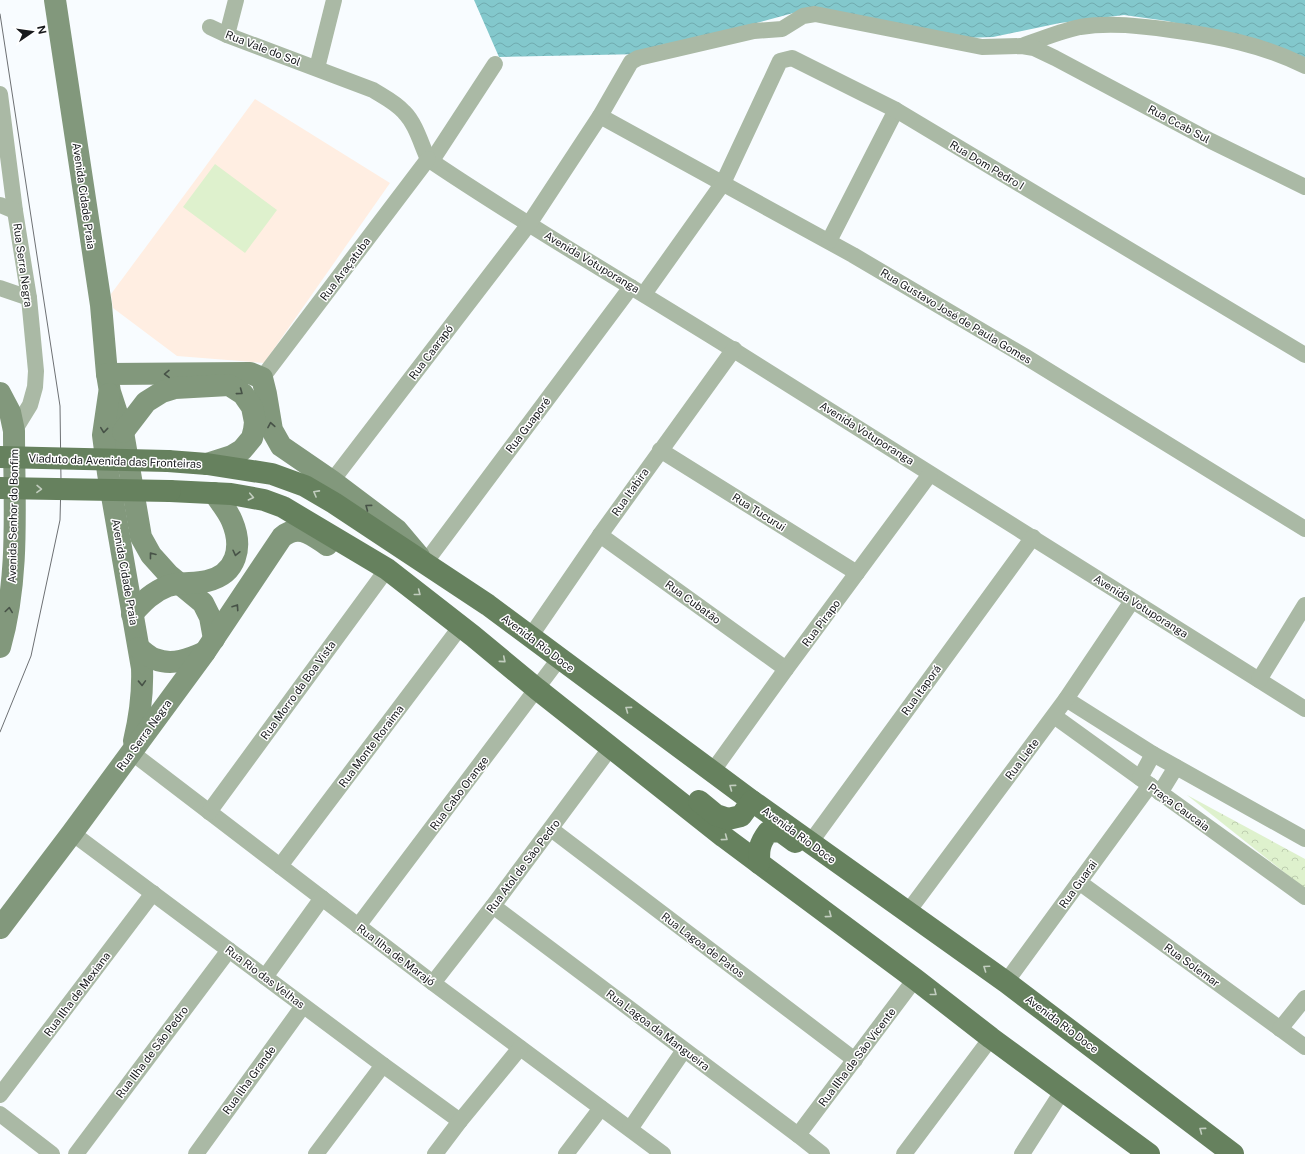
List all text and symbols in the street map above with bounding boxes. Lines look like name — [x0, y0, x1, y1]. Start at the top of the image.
north arrow — [12, 12, 52, 52]
text: N — [35, 24, 49, 35]
street label: Rua Vale do Sol — [224, 28, 302, 68]
street label: Rua Ccab Sul — [1146, 103, 1212, 145]
street label: Rua Dom Pedro I — [948, 138, 1026, 192]
street label: Avenida Cidade Praia — [71, 142, 97, 250]
street label: Rua Serra Negra — [11, 222, 35, 308]
street label: Avenida Votuporanga — [542, 229, 642, 295]
street label: Rua Araçatuba — [317, 235, 373, 303]
street label: Rua Gustavo José de Paula Gomes — [878, 266, 1034, 366]
street label: Rua Caarapó — [407, 322, 455, 382]
one-way arrow — [164, 370, 170, 378]
one-way arrow — [235, 387, 242, 394]
street label: Rua Guaporé — [503, 395, 553, 455]
street label: Avenida Votuporanga — [818, 399, 916, 467]
one-way arrow — [267, 422, 276, 428]
one-way arrow — [100, 427, 109, 434]
street label: Avenida Senhor do Bonfim — [6, 449, 20, 583]
street label: Viaduto da Avenida das Fronteiras — [28, 452, 202, 470]
street label: Rua Itabira — [609, 466, 651, 518]
one-way arrow — [36, 484, 42, 493]
one-way arrow — [313, 490, 320, 497]
street label: Rua Tucurui — [730, 491, 788, 533]
one-way arrow — [248, 492, 254, 501]
one-way arrow — [365, 505, 372, 512]
street label: Avenida Cidade Praia — [110, 518, 140, 626]
one-way arrow — [232, 550, 240, 557]
one-way arrow — [150, 552, 157, 559]
street label: Avenida Votuporanga — [1092, 572, 1190, 640]
street label: Rua Cubatão — [663, 578, 723, 626]
one-way arrow — [414, 588, 421, 595]
street label: Rua Pirapo — [800, 597, 842, 649]
one-way arrow — [231, 604, 238, 611]
one-way arrow — [4, 606, 13, 613]
street label: Avenida Rio Doce — [499, 612, 577, 674]
street label: Rua Morro da Boa Vista — [258, 638, 338, 742]
one-way arrow — [499, 656, 506, 663]
street label: Rua Itaporá — [899, 663, 943, 717]
one-way arrow — [138, 680, 147, 686]
street label: Rua Serra Negra — [114, 697, 174, 773]
street label: Rua Monte Roraima — [336, 703, 406, 789]
one-way arrow — [625, 707, 632, 714]
street label: Rua Liete — [1003, 736, 1041, 782]
street label: Rua Cabo Orange — [427, 754, 491, 832]
street label: Praça Caucaia — [1146, 781, 1212, 834]
one-way arrow — [730, 785, 737, 792]
street label: Avenida Rio Doce — [760, 804, 838, 866]
street label: Rua Atol de São Pedro — [484, 817, 562, 915]
one-way arrow — [721, 833, 728, 841]
street label: Rua Guarai — [1057, 858, 1099, 910]
street label: Rua Lagoa de Patos — [659, 910, 747, 980]
one-way arrow — [825, 910, 832, 917]
street label: Rua Ilha de Marajó — [355, 922, 437, 988]
street label: Rua Solemar — [1162, 941, 1222, 989]
street label: Rua Rio das Velhas — [223, 943, 307, 1011]
street label: Rua Ilha de Mexiana — [41, 950, 113, 1038]
one-way arrow — [983, 965, 990, 973]
street label: Rua Lagoa da Mangueira — [604, 987, 712, 1073]
one-way arrow — [929, 988, 936, 995]
street label: Avenida Rio Doce — [1023, 993, 1101, 1055]
street label: Rua Ilha de São Pedro — [114, 1004, 190, 1100]
street label: Rua Ilha de São Vicente — [816, 1005, 898, 1109]
street label: Rua Ilha Grande — [220, 1044, 278, 1116]
one-way arrow — [1199, 1128, 1206, 1135]

